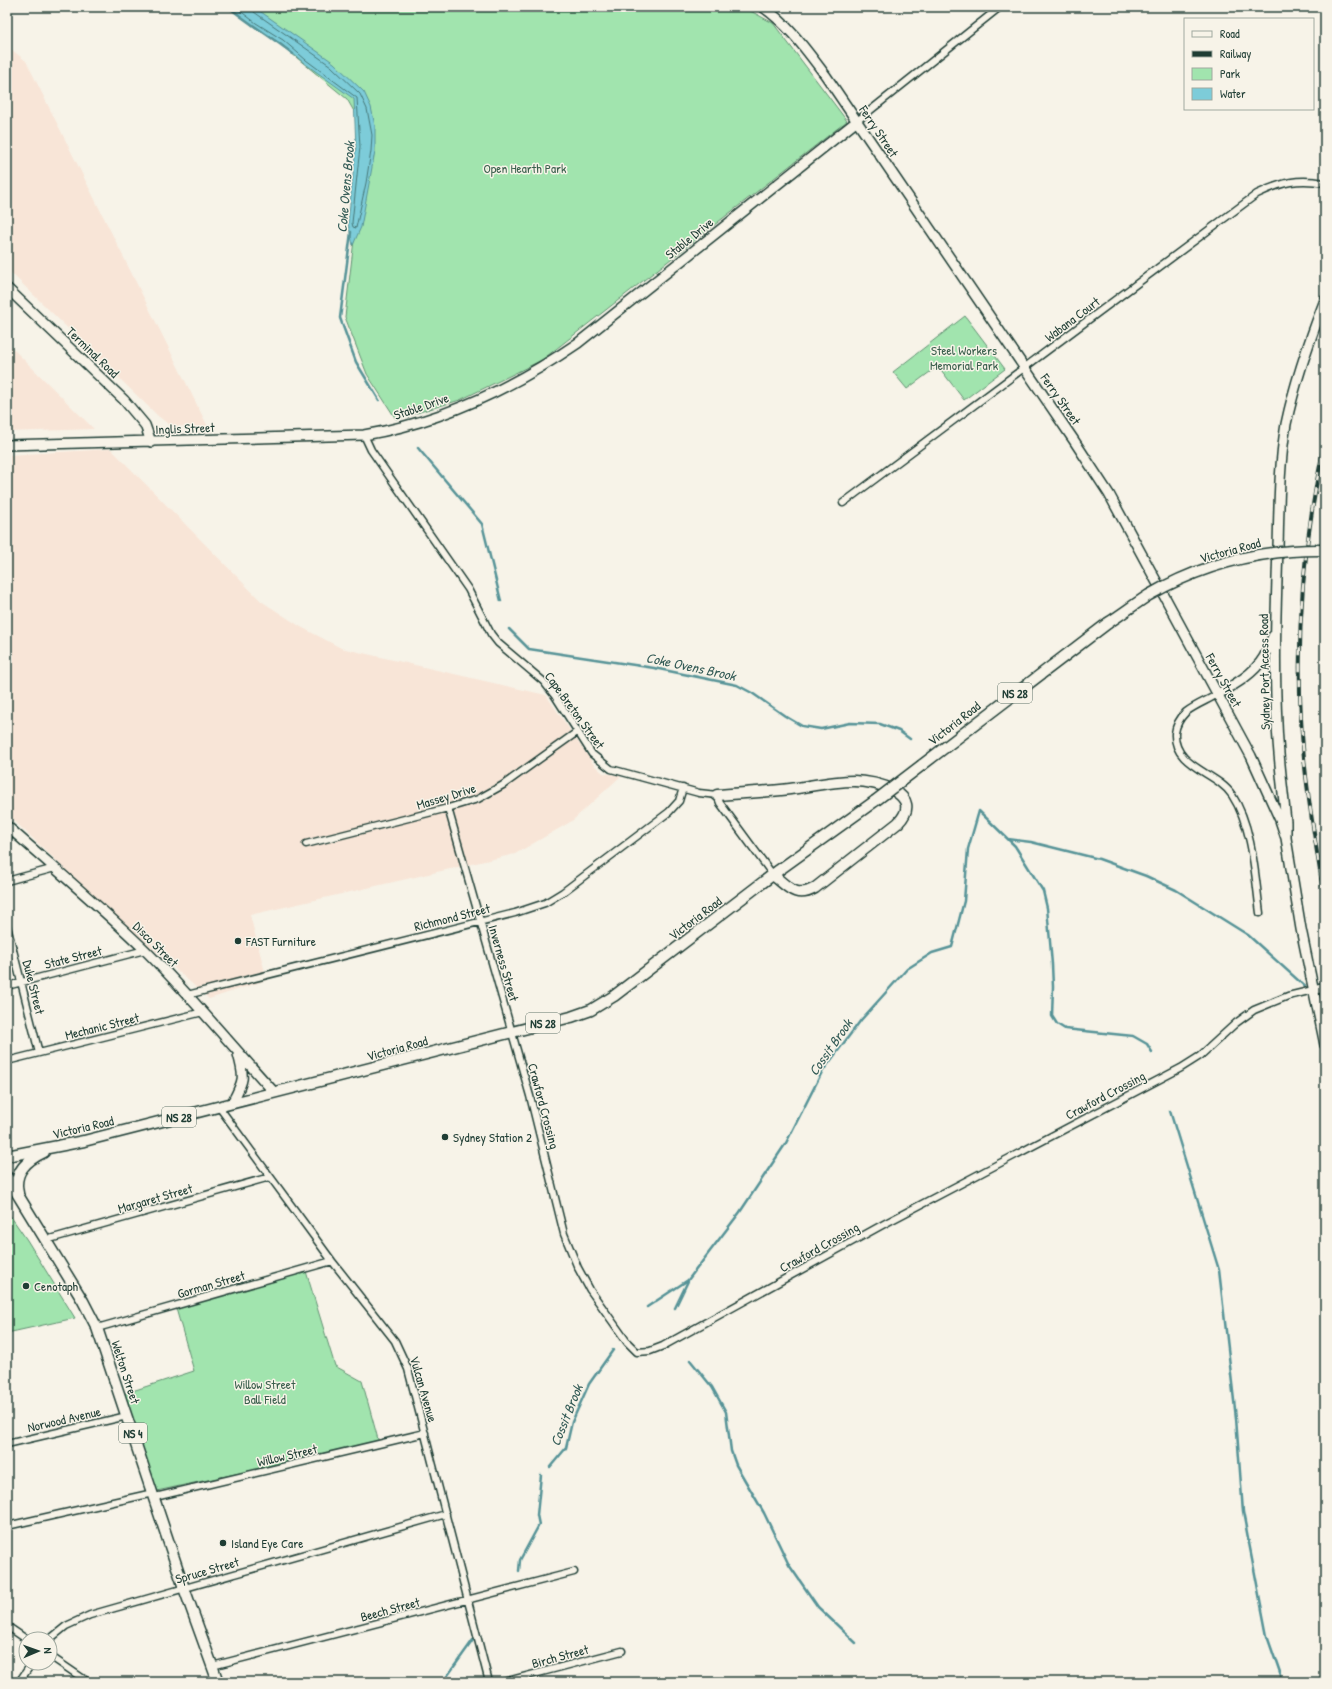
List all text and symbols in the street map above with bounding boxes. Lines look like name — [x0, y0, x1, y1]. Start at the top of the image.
legend — [1184, 18, 1314, 110]
text: Road — [1220, 25, 1240, 42]
text: Railway — [1220, 45, 1251, 62]
text: Park — [1220, 65, 1240, 82]
text: Water — [1220, 85, 1246, 102]
street label: Ferry Street — [855, 101, 903, 161]
water label: Coke Ovens Brook — [332, 139, 359, 233]
park label: Open Hearth Park — [484, 159, 567, 177]
street label: Stable Drive — [661, 213, 717, 263]
street label: Wabana Court — [1041, 292, 1104, 346]
street label: Terminal Road — [63, 322, 123, 382]
park label: Steel Workers Memorial Park — [930, 341, 999, 374]
street label: Ferry Street — [1036, 369, 1086, 429]
street label: Stable Drive — [391, 388, 451, 424]
street label: Inglis Street — [155, 418, 215, 438]
street label: Victoria Road — [1198, 533, 1262, 567]
street label: Sydney Port Access Road — [1254, 614, 1274, 730]
water label: Coke Ovens Brook — [644, 647, 739, 685]
street label: Ferry Street — [1201, 649, 1246, 711]
street label: Cape Breton Street — [541, 668, 609, 753]
road number: NS 28 — [998, 683, 1032, 703]
street label: Victoria Road — [924, 697, 984, 749]
street label: Massey Drive — [414, 778, 478, 814]
street label: Victoria Road — [665, 892, 725, 944]
street label: Richmond Street — [412, 899, 492, 935]
street label: Disco Street — [129, 917, 183, 971]
street label: Inverness Street — [485, 923, 524, 1004]
place label: FAST Furniture — [245, 932, 316, 950]
marker: FAST Furniture — [233, 936, 243, 946]
street label: State Street — [42, 941, 104, 973]
street label: Duke Street — [19, 958, 50, 1016]
street label: Mechanic Street — [63, 1008, 141, 1044]
road number: NS 28 — [526, 1013, 560, 1033]
water label: Cossit Brook — [804, 1014, 857, 1079]
street label: Victoria Road — [365, 1031, 429, 1065]
street label: Crawford Crossing — [524, 1061, 564, 1151]
street label: Crawford Crossing — [1062, 1066, 1148, 1124]
road number: NS 28 — [162, 1107, 196, 1127]
street label: Victoria Road — [51, 1111, 115, 1143]
place label: Sydney Station 2 — [453, 1128, 532, 1146]
marker: Sydney Station 2 — [440, 1132, 450, 1142]
street label: Margaret Street — [116, 1179, 195, 1217]
street label: Crawford Crossing — [776, 1218, 862, 1276]
street label: Gorman Street — [175, 1266, 247, 1302]
place label: Cenotaph — [34, 1277, 79, 1295]
marker: Cenotaph — [21, 1281, 31, 1291]
street label: Welton Street — [107, 1338, 145, 1406]
street label: Vulcan Avenue — [406, 1354, 442, 1424]
park label: Willow Street Ball Field — [234, 1375, 296, 1408]
water label: Cossit Brook — [545, 1380, 587, 1449]
street label: Norwood Avenue — [26, 1402, 102, 1436]
road number: NS 4 — [119, 1423, 147, 1443]
street label: Willow Street — [255, 1439, 319, 1471]
place label: Island Eye Care — [231, 1534, 303, 1552]
marker: Island Eye Care — [218, 1538, 228, 1548]
street label: Spruce Street — [173, 1552, 241, 1588]
street label: Beech Street — [358, 1592, 422, 1626]
north arrow — [18, 1631, 58, 1671]
street label: Birch Street — [530, 1640, 591, 1672]
text: N — [41, 1647, 55, 1654]

